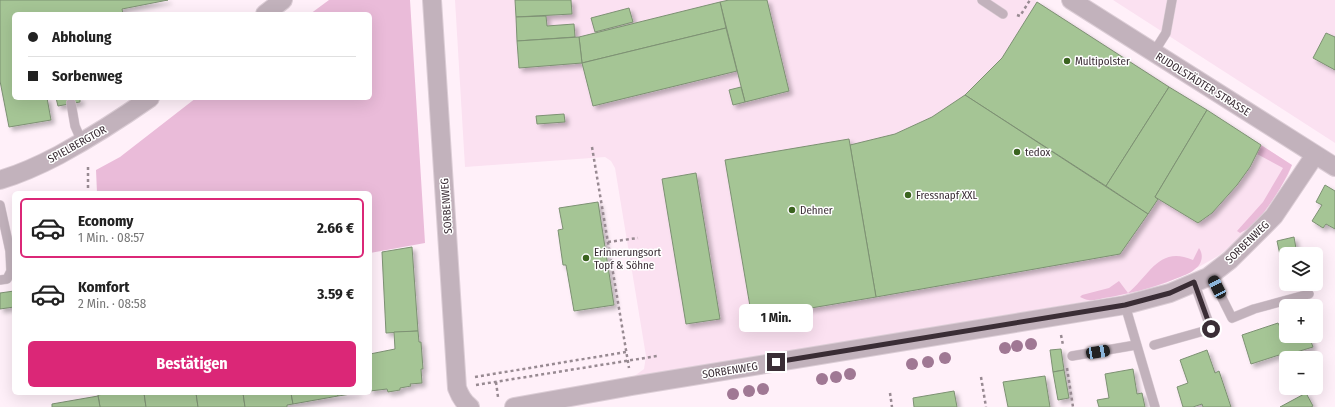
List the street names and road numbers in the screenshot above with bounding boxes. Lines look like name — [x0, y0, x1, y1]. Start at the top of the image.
street label: RUDOLSTÄDTER STRASSE — [1153, 50, 1252, 119]
street label: SPIELBERGTOR — [46, 123, 109, 166]
street label: SORBENWEG — [438, 178, 455, 234]
street label: SORBENWEG — [1223, 218, 1272, 266]
street label: SORBENWEG — [702, 360, 759, 381]

